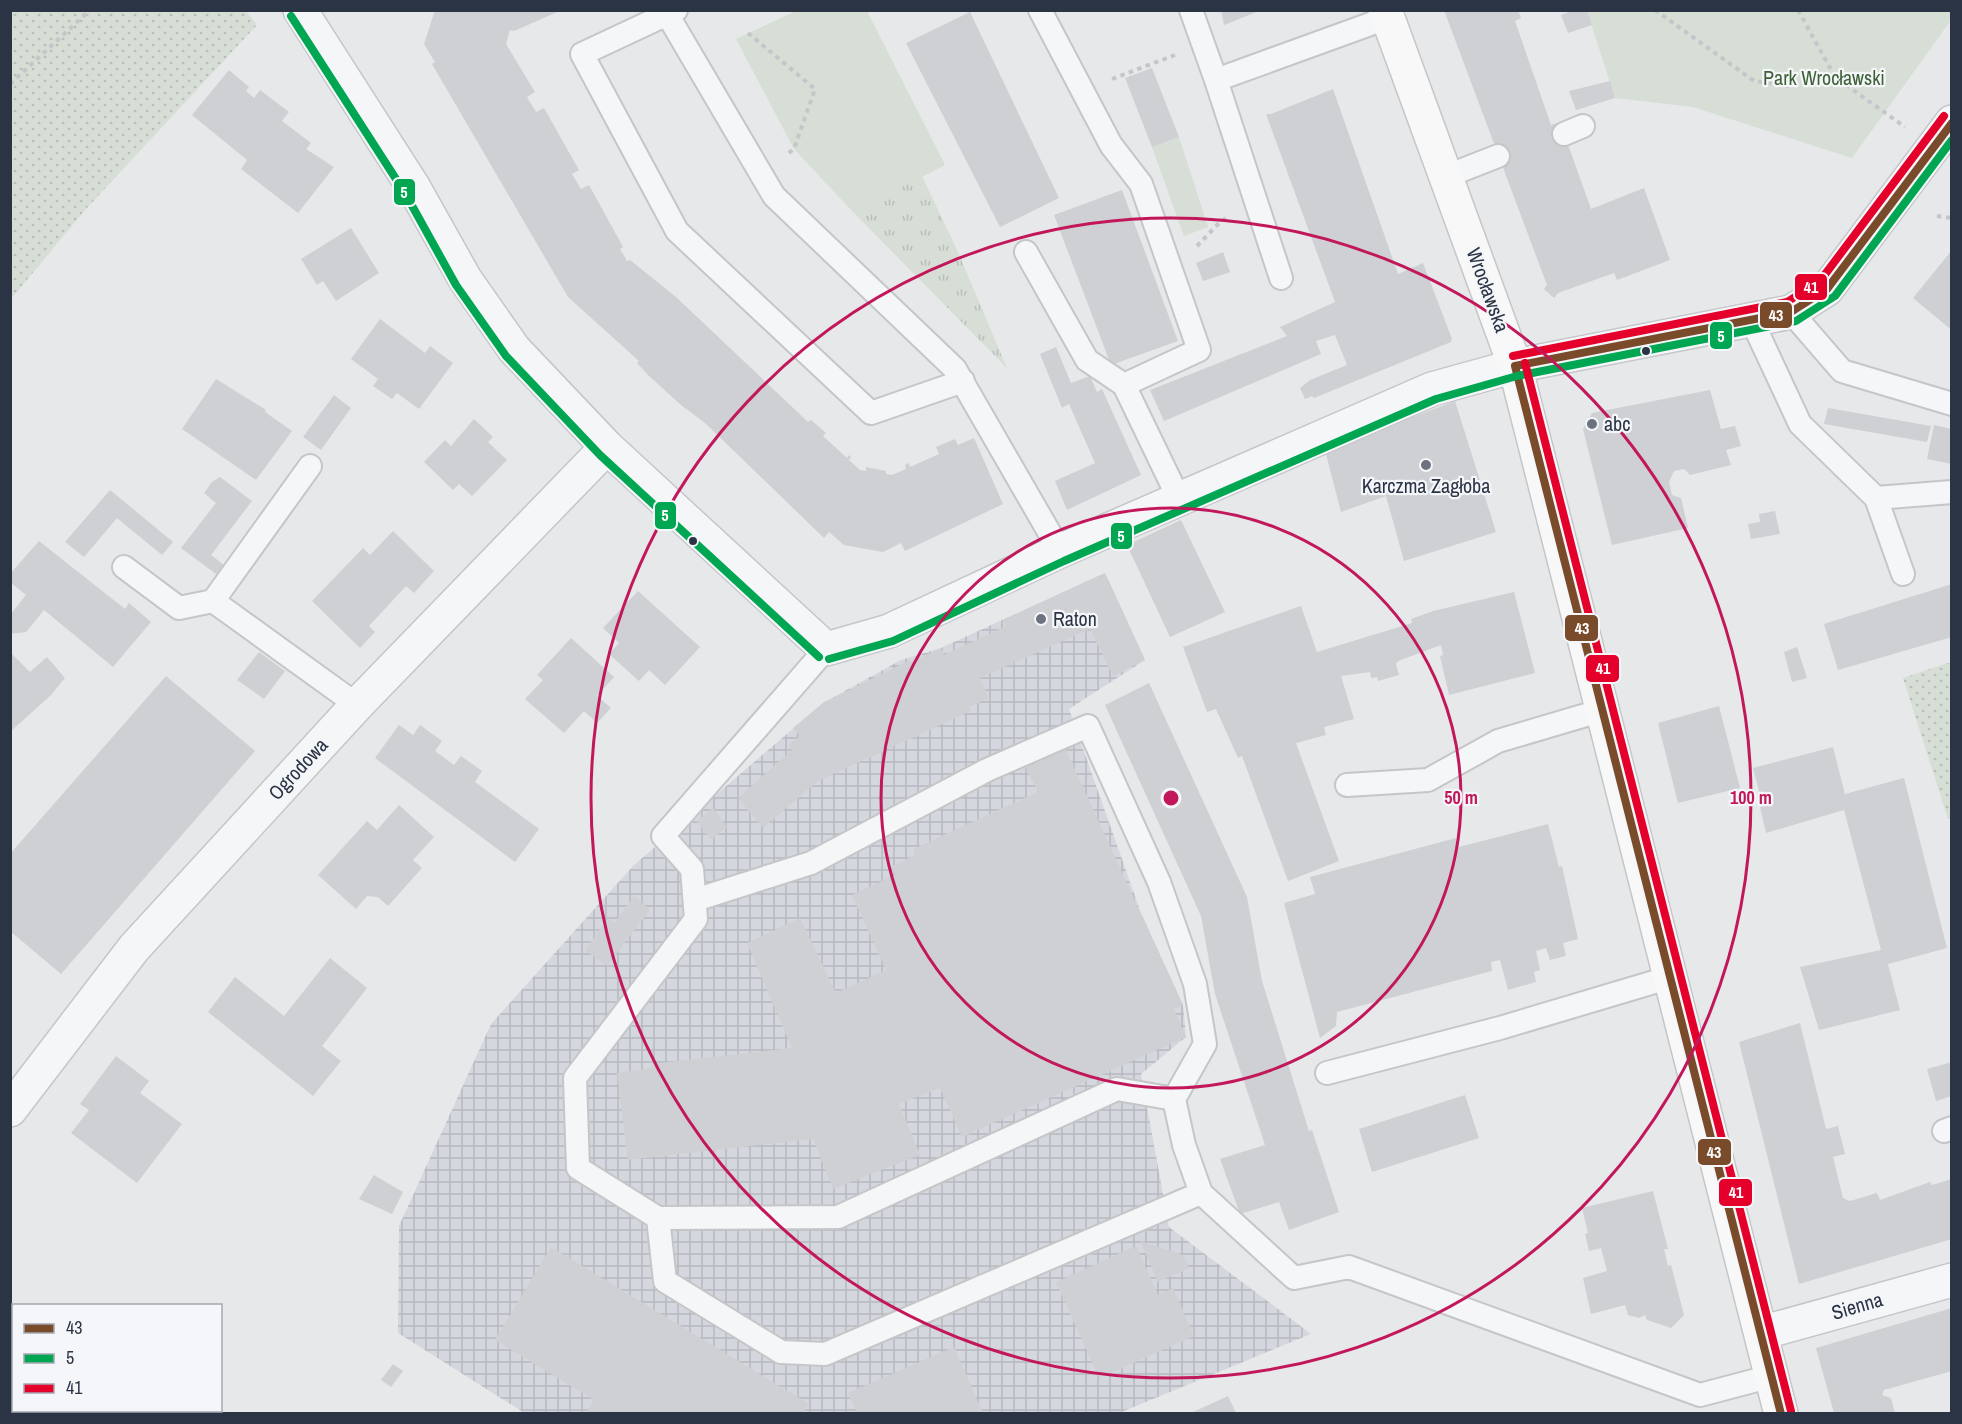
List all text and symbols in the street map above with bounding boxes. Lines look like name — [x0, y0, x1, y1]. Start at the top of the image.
park label: Park Wrocławski — [1763, 64, 1885, 91]
line badge: 5 — [393, 178, 416, 206]
text: 5 — [400, 181, 408, 203]
street label: Wrocławska — [1461, 244, 1516, 336]
line badge: 41 — [1794, 273, 1828, 301]
text: 41 — [1804, 276, 1819, 298]
line badge: 43 — [1759, 301, 1793, 329]
text: 43 — [1769, 304, 1783, 326]
line badge: 5 — [1709, 321, 1733, 350]
text: 5 — [1717, 325, 1725, 347]
unlabelled marker — [1640, 345, 1652, 357]
place label: abc — [1604, 410, 1630, 437]
marker: abc — [1585, 417, 1599, 431]
marker: Karczma Zagłoba — [1419, 458, 1433, 472]
place label: Karczma Zagłoba — [1362, 472, 1490, 499]
line badge: 5 — [654, 501, 677, 530]
text: 5 — [661, 504, 669, 526]
line badge: 5 — [1110, 522, 1133, 550]
text: 5 — [1117, 525, 1125, 547]
unlabelled marker — [687, 535, 699, 547]
place label: Raton — [1053, 605, 1097, 632]
marker: Raton — [1034, 612, 1048, 626]
line badge: 43 — [1564, 614, 1599, 642]
text: 43 — [1575, 617, 1589, 639]
line badge: 41 — [1585, 654, 1620, 683]
text: 41 — [1596, 657, 1611, 679]
street label: Ogrodowa — [262, 732, 333, 806]
text: 50 m — [1444, 785, 1478, 810]
text: 100 m — [1730, 785, 1772, 810]
centre of rings — [1161, 788, 1181, 808]
line badge: 43 — [1697, 1138, 1732, 1166]
text: 43 — [1707, 1141, 1721, 1163]
line badge: 41 — [1718, 1178, 1753, 1207]
text: 41 — [1729, 1181, 1744, 1203]
street label: Sienna — [1828, 1285, 1886, 1326]
legend — [12, 1304, 222, 1412]
text: 43 — [66, 1315, 82, 1340]
text: 5 — [66, 1345, 74, 1370]
text: 41 — [66, 1375, 83, 1400]

